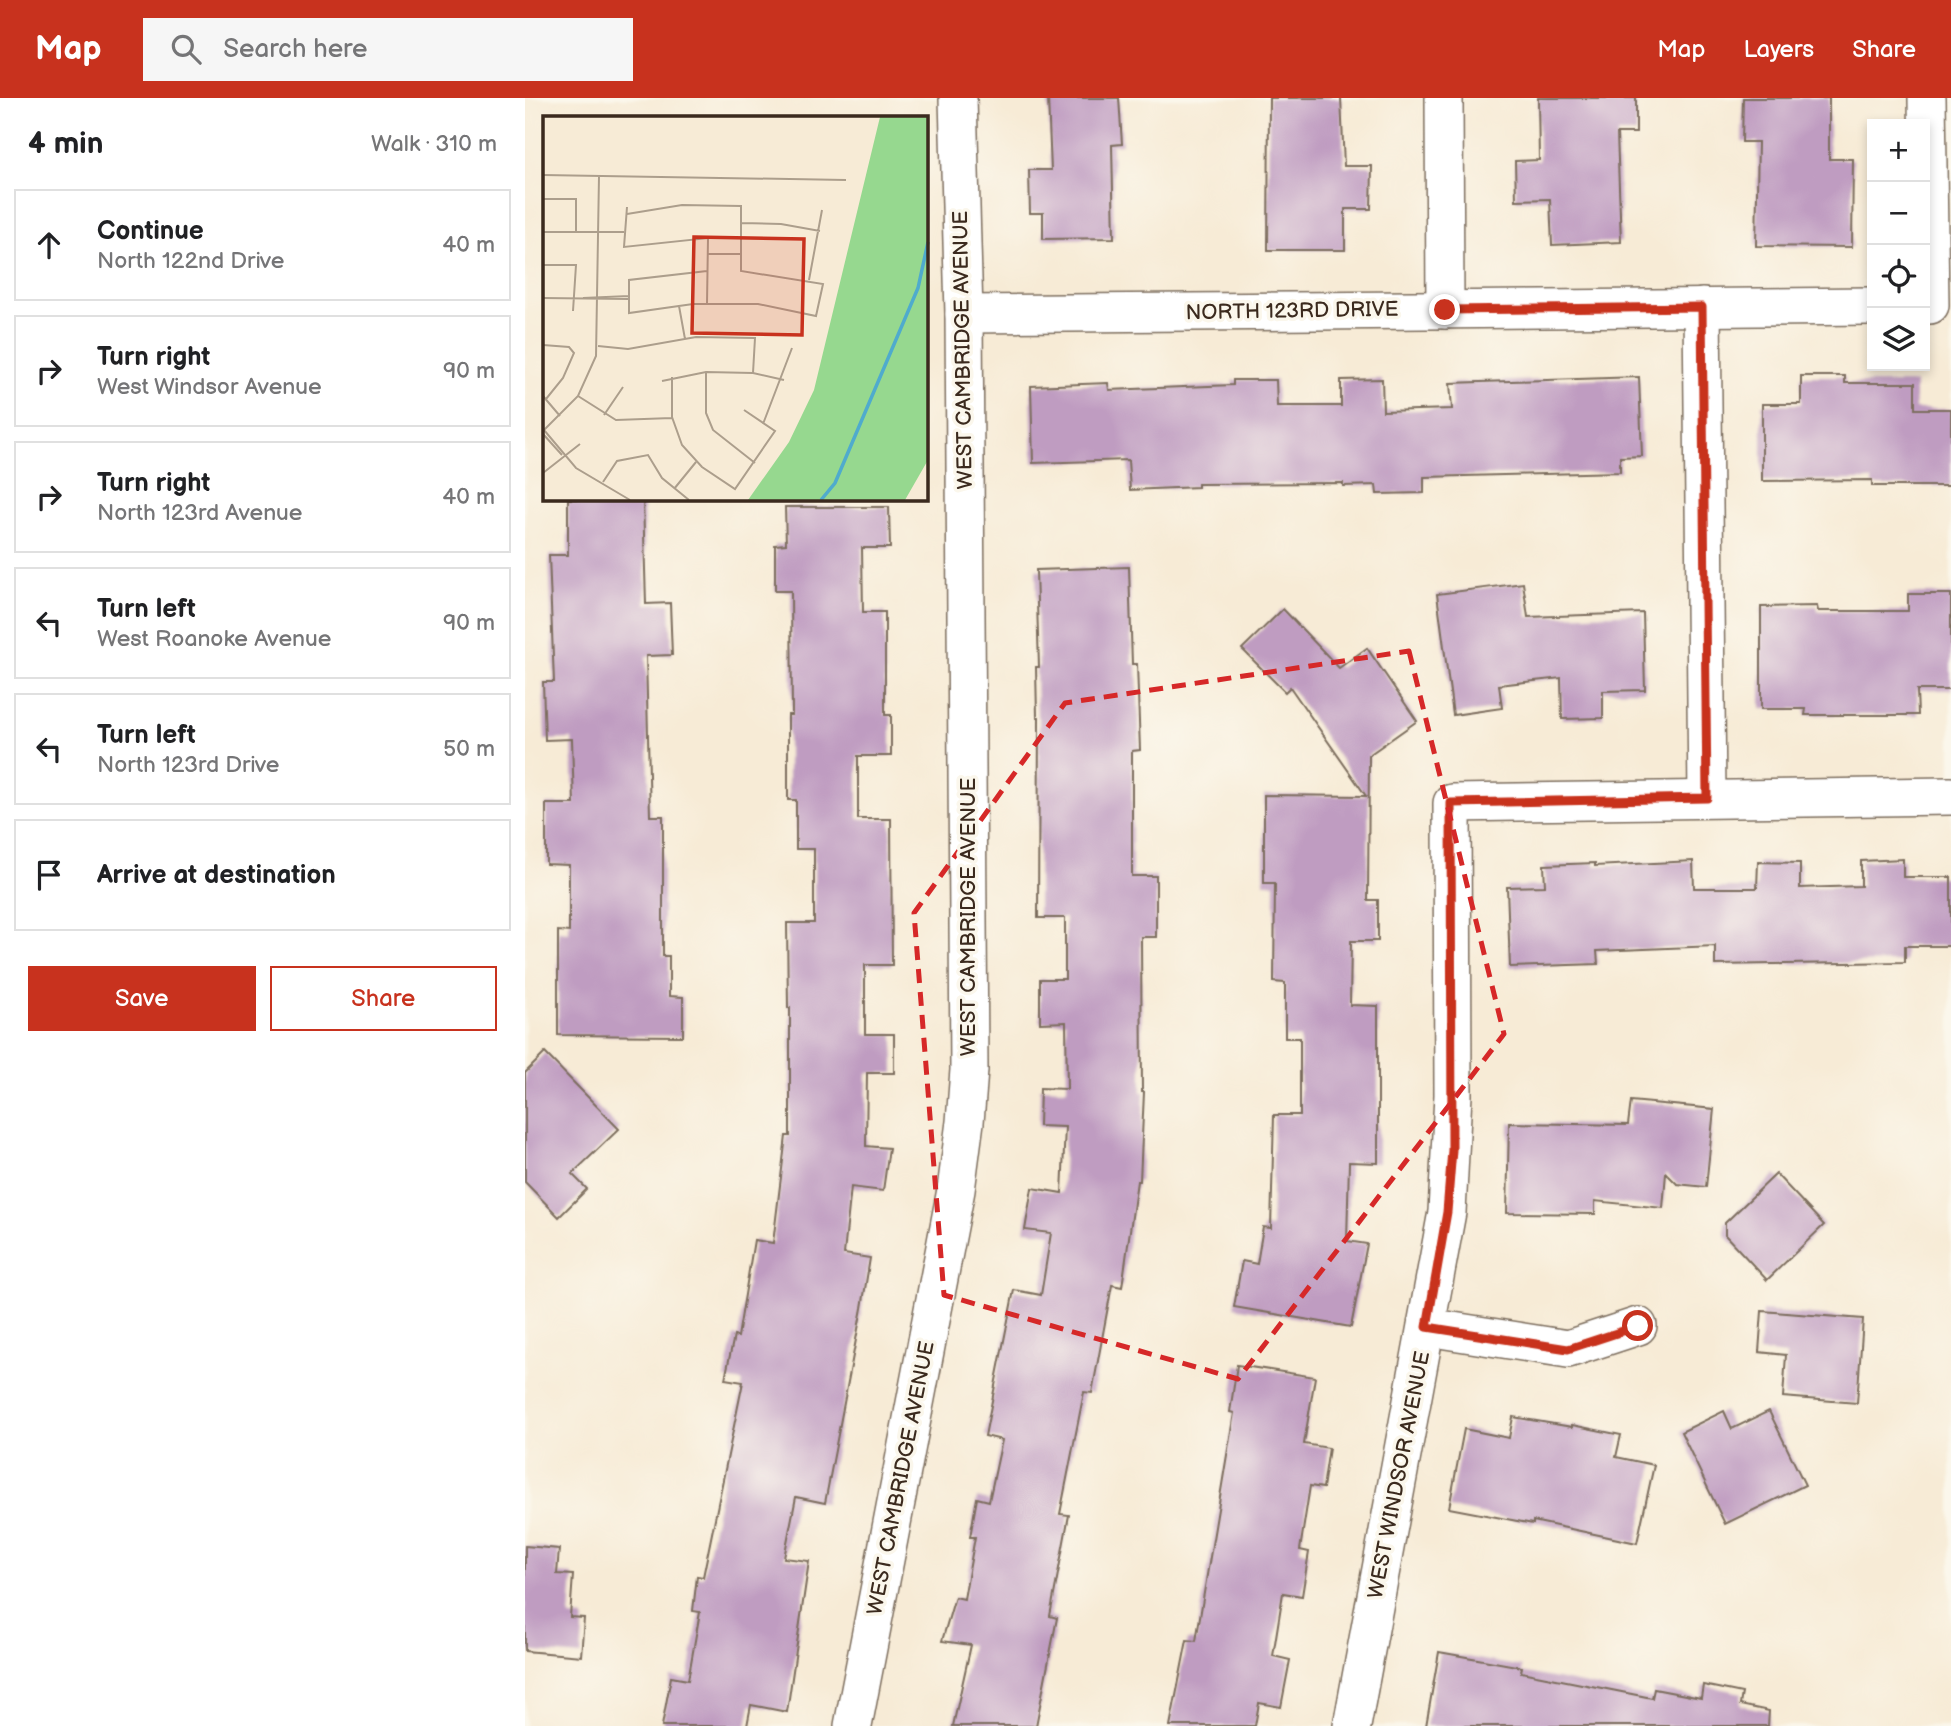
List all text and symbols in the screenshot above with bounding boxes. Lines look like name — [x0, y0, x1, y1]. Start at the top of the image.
search box — [143, 18, 633, 81]
text: Map — [35, 29, 101, 69]
icon: search — [167, 30, 205, 68]
text: Search here — [223, 34, 367, 65]
text: Map — [1657, 35, 1705, 64]
text: Layers — [1743, 35, 1814, 64]
text: Share — [1852, 35, 1916, 64]
inset map — [543, 116, 927, 500]
map controls — [1867, 119, 1930, 371]
button: + — [1867, 119, 1930, 182]
text: 4 min — [28, 126, 103, 162]
text: Walk · 310 m — [371, 130, 497, 158]
button: − — [1867, 182, 1930, 245]
street label: WEST CAMBRIDGE AVENUE — [948, 211, 978, 489]
text: Continue — [97, 216, 204, 247]
icon: ahead — [30, 226, 68, 264]
text: 40 m — [442, 231, 495, 259]
button: locate — [1867, 245, 1930, 308]
text: North 122nd Drive — [97, 247, 284, 275]
route end — [1429, 294, 1460, 325]
street label: NORTH 123RD DRIVE — [1185, 297, 1399, 325]
button: layers — [1867, 308, 1930, 371]
text: Turn right — [97, 342, 210, 373]
icon: right — [30, 352, 68, 390]
text: 90 m — [443, 357, 495, 385]
text: West Windsor Avenue — [97, 373, 322, 401]
text: Turn right — [97, 468, 210, 499]
icon: right — [30, 478, 68, 516]
text: 40 m — [442, 483, 495, 511]
text: North 123rd Avenue — [97, 499, 302, 527]
text: Turn left — [97, 594, 196, 625]
icon: left — [30, 604, 68, 642]
text: 90 m — [443, 609, 495, 637]
text: West Roanoke Avenue — [97, 625, 331, 653]
text: Turn left — [97, 720, 196, 751]
icon: left — [30, 730, 68, 768]
text: 50 m — [443, 735, 495, 763]
text: North 123rd Drive — [97, 751, 279, 779]
street label: WEST CAMBRIDGE AVENUE — [956, 778, 981, 1056]
icon: arrive — [30, 856, 68, 894]
text: Arrive at destination — [97, 860, 336, 891]
button: Save — [28, 966, 256, 1031]
button: Share — [270, 966, 497, 1031]
route start — [1622, 1310, 1653, 1341]
street label: WEST CAMBRIDGE AVENUE — [862, 1339, 940, 1617]
street label: WEST WINDSOR AVENUE — [1363, 1349, 1435, 1601]

